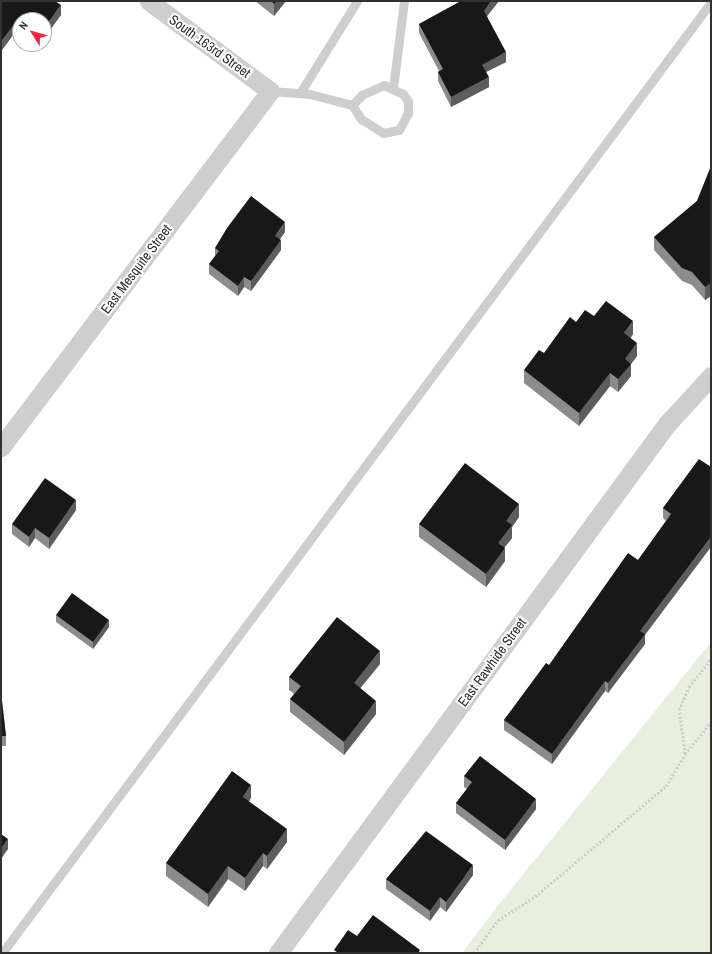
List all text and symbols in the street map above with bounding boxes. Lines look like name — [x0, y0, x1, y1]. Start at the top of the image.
street label: South 163rd Street — [166, 11, 254, 81]
north arrow — [12, 12, 52, 52]
text: N — [16, 19, 31, 32]
street label: East Mesquite Street — [97, 221, 175, 317]
street label: East Rawhide Street — [454, 614, 530, 710]

